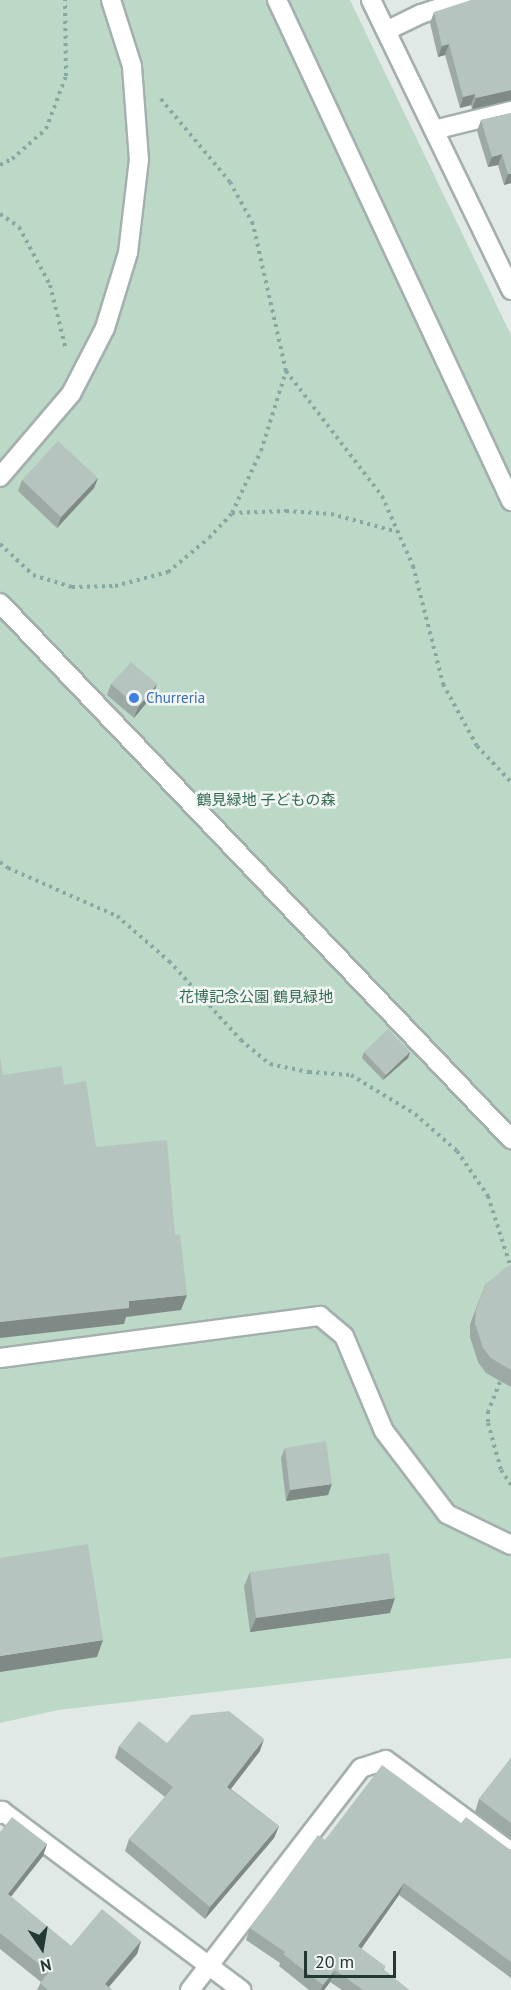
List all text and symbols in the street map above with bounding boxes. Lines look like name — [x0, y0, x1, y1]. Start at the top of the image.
place label: Churreria — [146, 689, 205, 707]
marker: Churreria — [127, 691, 141, 705]
park label: 鶴見緑地 子どもの森 — [196, 791, 336, 809]
park label: 花博記念公園 鶴見緑地 — [179, 988, 333, 1006]
north arrow — [12, 1918, 72, 1978]
scale bar — [307, 1939, 398, 1977]
text: 20 m — [315, 1950, 354, 1973]
text: N — [39, 1955, 53, 1976]

